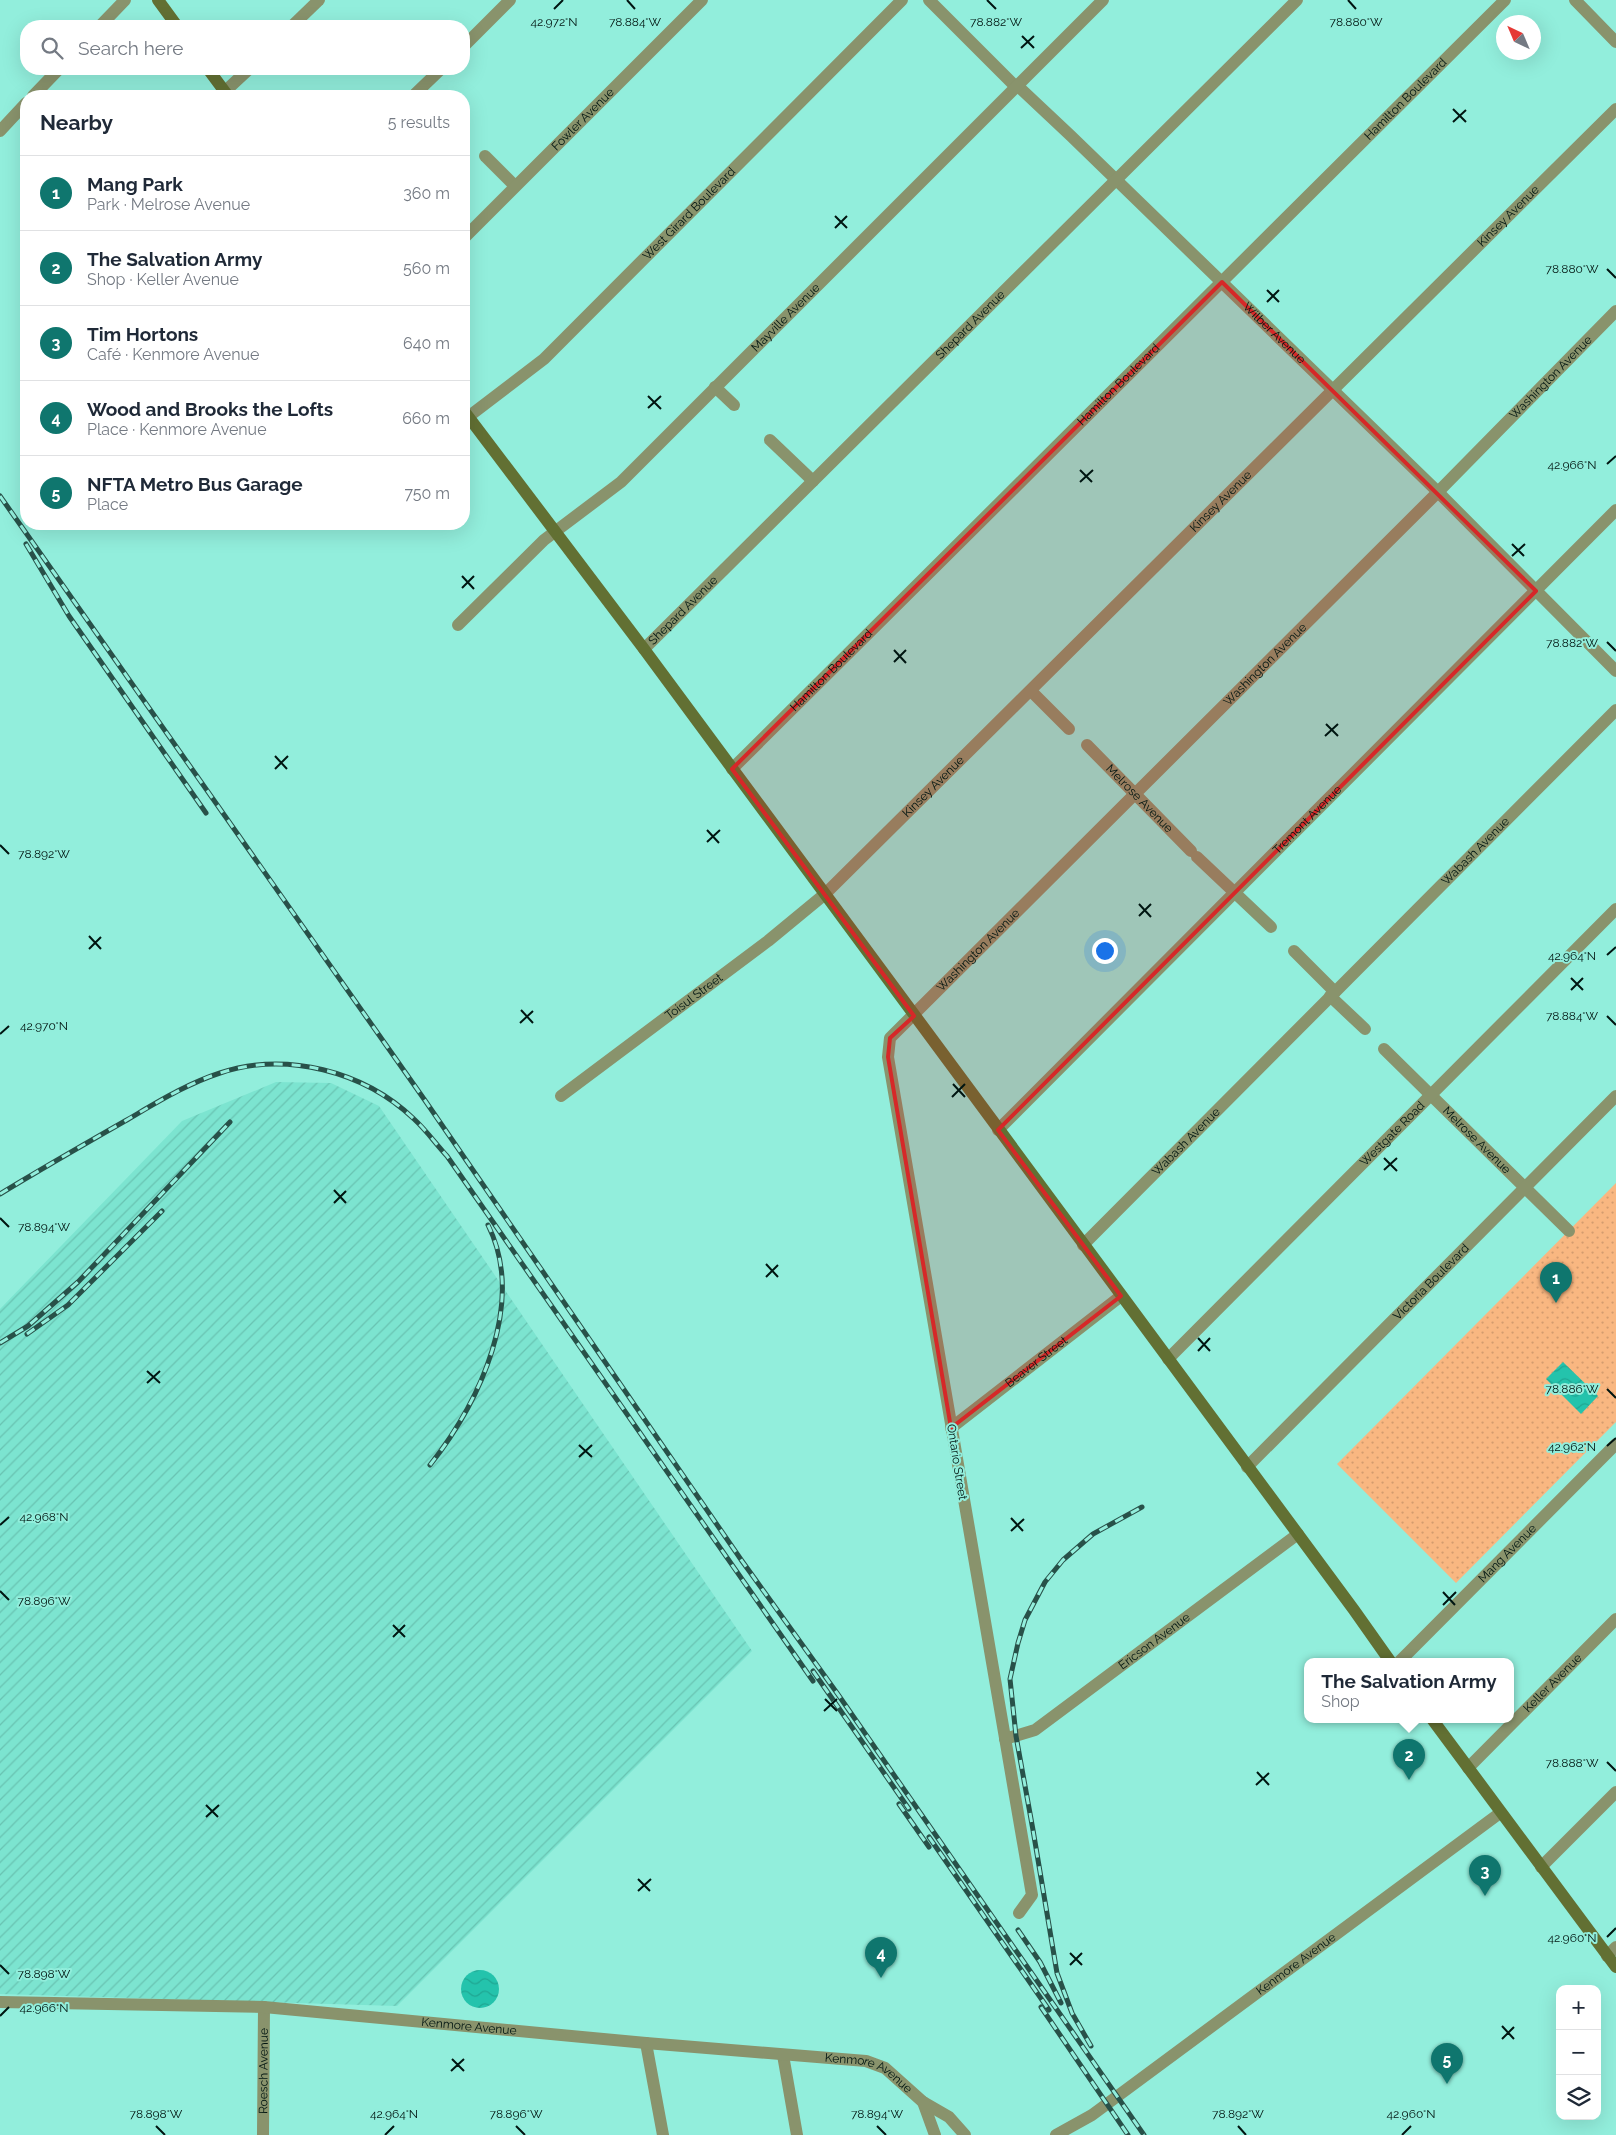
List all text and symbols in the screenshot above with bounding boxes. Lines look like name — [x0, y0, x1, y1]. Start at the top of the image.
text: 42.972°N — [530, 15, 578, 29]
text: 78.884°W — [609, 15, 662, 29]
text: 78.882°W — [970, 15, 1022, 29]
text: 78.880°W — [1330, 15, 1383, 29]
north arrow — [1496, 15, 1541, 60]
search box — [20, 20, 470, 75]
icon: search — [38, 34, 66, 62]
text: Search here — [78, 37, 184, 59]
street label: Hamilton Boulevard — [1362, 55, 1449, 143]
street label: Fowler Avenue — [549, 85, 617, 153]
text: Nearby — [40, 110, 113, 135]
text: 5 results — [388, 113, 450, 132]
street label: West Girard Boulevard — [640, 164, 738, 263]
text: Mang Park — [87, 173, 183, 195]
street label: Kinsey Avenue — [1474, 182, 1542, 250]
text: 1 — [52, 184, 60, 203]
text: 360 m — [403, 184, 450, 203]
text: Park · Melrose Avenue — [87, 195, 250, 214]
text: The Salvation Army — [87, 248, 262, 270]
text: 2 — [51, 259, 61, 278]
text: 560 m — [403, 259, 450, 278]
text: 78.880°W — [1546, 262, 1599, 276]
text: Shop · Keller Avenue — [87, 270, 239, 289]
street label: Mayville Avenue — [748, 280, 823, 355]
street label: Shepard Avenue — [933, 287, 1008, 362]
street label: Wilber Avenue — [1240, 300, 1308, 367]
text: Tim Hortons — [87, 323, 198, 345]
street label: Washington Avenue — [1507, 333, 1595, 422]
text: 3 — [52, 334, 60, 353]
text: 640 m — [403, 334, 450, 353]
street label: Hamilton Boulevard — [1074, 341, 1162, 428]
text: Café · Kenmore Avenue — [87, 345, 259, 364]
text: Wood and Brooks the Lofts — [87, 398, 333, 420]
text: 4 — [51, 409, 61, 428]
text: 660 m — [402, 409, 450, 428]
text: Place · Kenmore Avenue — [87, 420, 267, 439]
text: 42.966°N — [1547, 458, 1597, 472]
street label: Kinsey Avenue — [1187, 468, 1254, 535]
text: NFTA Metro Bus Garage — [87, 473, 303, 495]
text: 5 — [52, 484, 60, 503]
text: 750 m — [404, 484, 450, 503]
text: Place — [87, 495, 128, 514]
street label: Shepard Avenue — [646, 573, 720, 647]
street label: Washington Avenue — [1221, 620, 1309, 709]
street label: Hamilton Boulevard — [787, 626, 875, 714]
text: 78.882°W — [1546, 636, 1598, 650]
street label: Kinsey Avenue — [900, 753, 967, 820]
street label: Melrose Avenue — [1103, 762, 1176, 835]
street label: Tremont Avenue — [1270, 783, 1344, 857]
street label: Wabash Avenue — [1439, 814, 1512, 888]
text: 78.892°W — [18, 847, 70, 861]
street label: Washington Avenue — [934, 906, 1022, 994]
your location — [1092, 938, 1118, 964]
text: 42.964°N — [1548, 949, 1596, 963]
street label: Toisul Street — [662, 971, 725, 1022]
text: 78.884°W — [1546, 1009, 1599, 1023]
text: 42.970°N — [20, 1019, 68, 1033]
street label: Westgate Road — [1357, 1098, 1427, 1169]
street label: Melrose Avenue — [1440, 1104, 1514, 1177]
street label: Wabash Avenue — [1149, 1105, 1223, 1178]
text: 78.894°W — [18, 1220, 70, 1234]
street label: Victoria Boulevard — [1390, 1241, 1472, 1323]
pin: 1 — [1540, 1262, 1572, 1303]
street label: Beaver Street — [1002, 1333, 1070, 1390]
text: 78.886°W — [1545, 1382, 1599, 1396]
street label: Ontario Street — [944, 1423, 970, 1501]
text: 42.962°N — [1548, 1440, 1596, 1454]
text: 42.968°N — [20, 1510, 68, 1524]
street label: Mang Avenue — [1475, 1521, 1539, 1585]
text: 78.896°W — [18, 1594, 71, 1608]
street label: Ericson Avenue — [1116, 1610, 1193, 1672]
street label: Keller Avenue — [1521, 1651, 1585, 1715]
popup — [1304, 1658, 1514, 1723]
text: The Salvation Army — [1321, 1670, 1497, 1692]
text: Shop — [1321, 1692, 1360, 1711]
pin: 2 — [1393, 1739, 1425, 1780]
text: 78.888°W — [1546, 1756, 1599, 1770]
pin: 3 — [1469, 1855, 1501, 1896]
street label: Kenmore Avenue — [1253, 1930, 1339, 1998]
text: 42.960°N — [1548, 1931, 1596, 1945]
pin: 4 — [865, 1937, 897, 1978]
text: 78.898°W — [18, 1967, 71, 1981]
map controls — [1556, 1985, 1601, 2120]
button: + — [1556, 1985, 1601, 2030]
text: 42.966°N — [19, 2001, 69, 2015]
street label: Kenmore Avenue — [421, 2015, 517, 2038]
street label: Roesch Avenue — [256, 2028, 271, 2114]
button: − — [1556, 2030, 1601, 2075]
pin: 5 — [1431, 2043, 1463, 2084]
street label: Kenmore Avenue — [824, 2051, 915, 2096]
button: layers — [1556, 2075, 1601, 2120]
text: 78.898°W — [130, 2107, 183, 2121]
text: 42.964°N — [370, 2107, 418, 2121]
text: 78.896°W — [490, 2107, 543, 2121]
text: 78.894°W — [851, 2107, 903, 2121]
text: 78.892°W — [1212, 2107, 1264, 2121]
text: 42.960°N — [1387, 2107, 1435, 2121]

